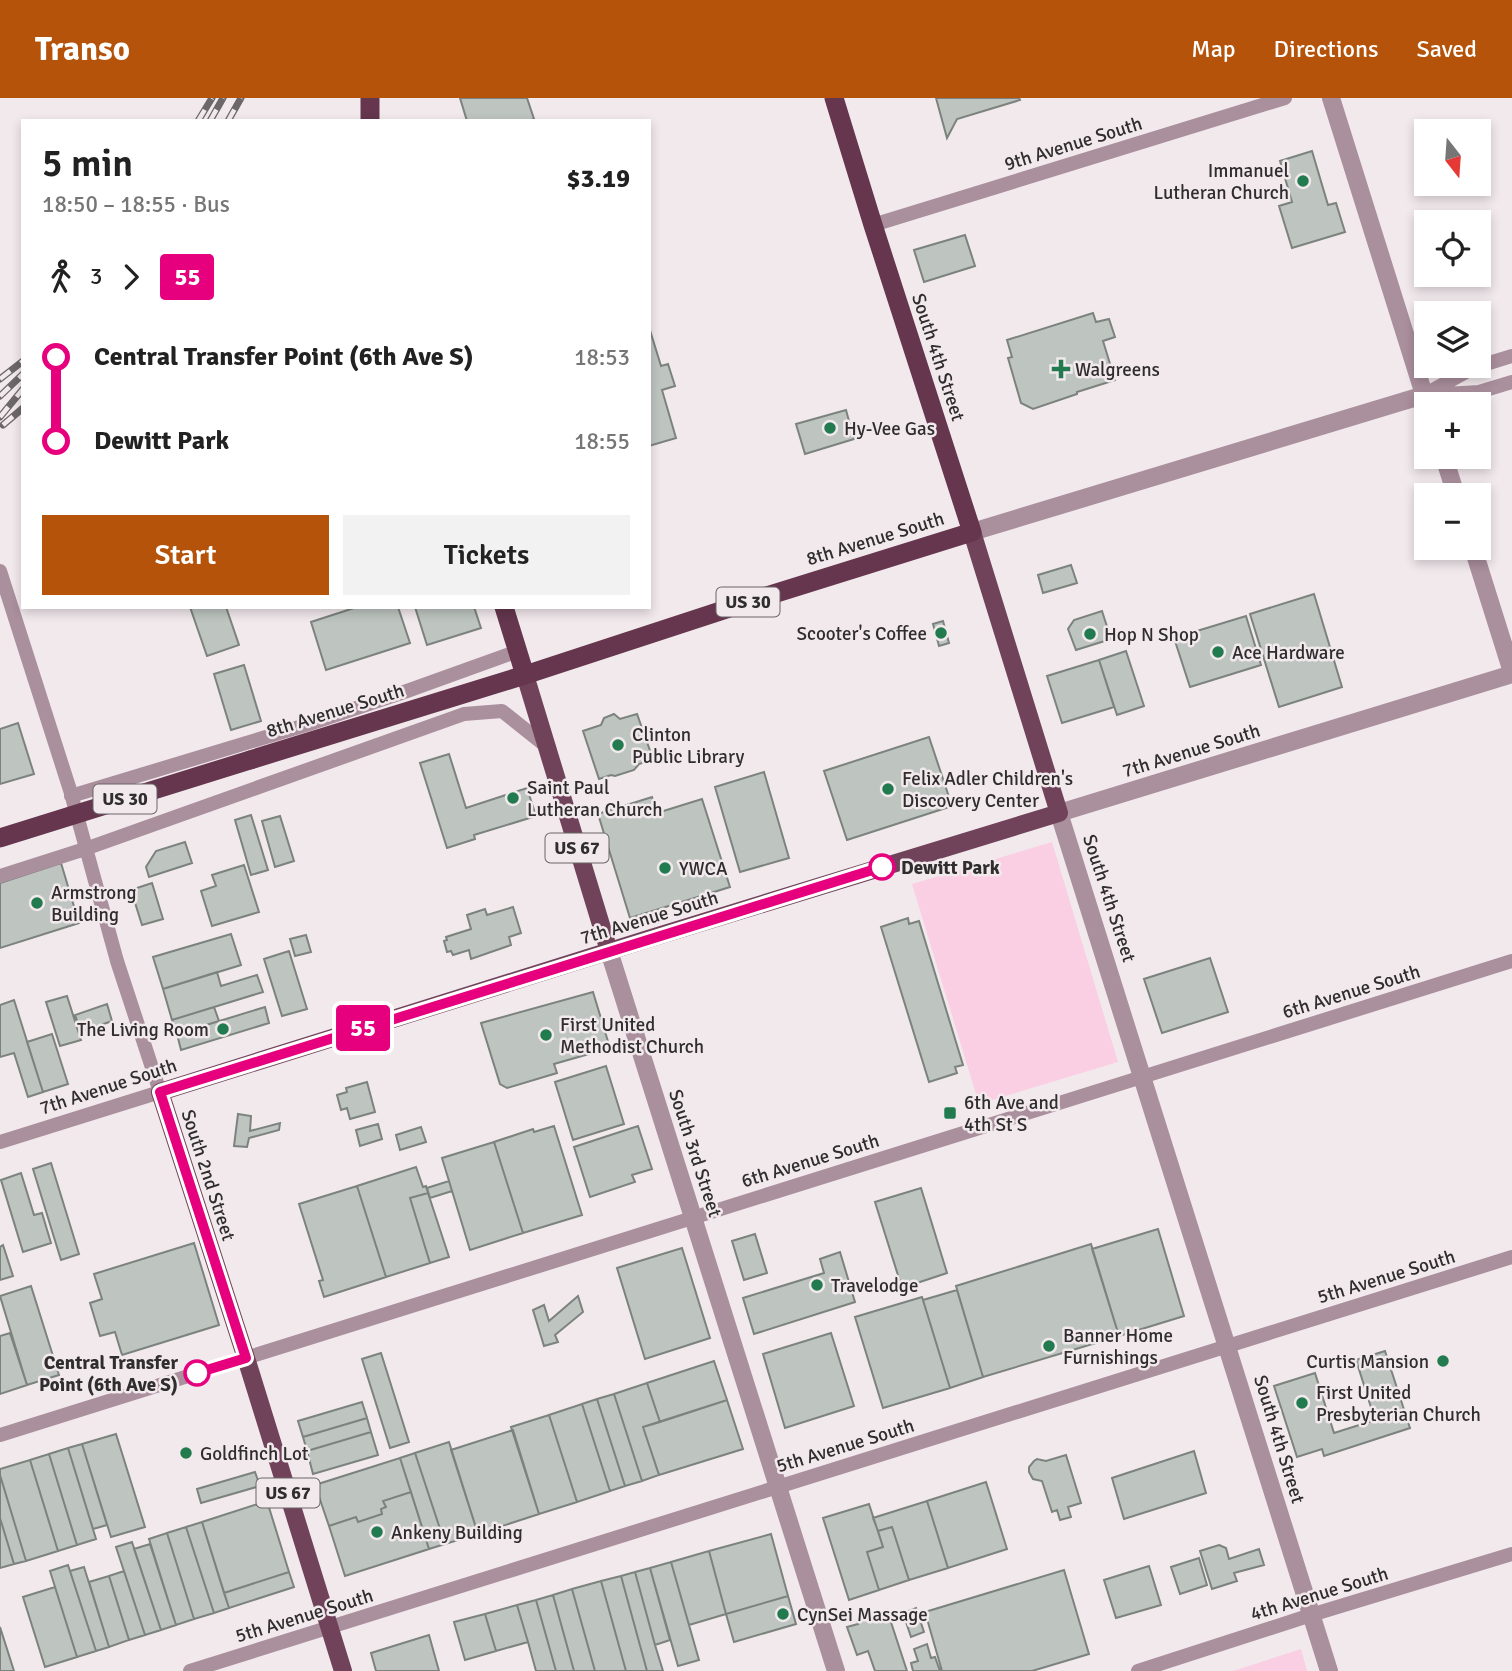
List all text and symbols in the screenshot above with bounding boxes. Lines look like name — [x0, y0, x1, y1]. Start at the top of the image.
text: Transo — [35, 29, 130, 70]
text: Map — [1191, 34, 1236, 64]
text: Directions — [1274, 34, 1379, 64]
text: Saved — [1417, 34, 1477, 64]
street label: 9th Avenue South — [1001, 112, 1145, 176]
north arrow — [1414, 119, 1491, 196]
map controls — [1414, 119, 1491, 560]
text: 5 min — [42, 140, 133, 187]
place label: Immanuel Lutheran Church — [1153, 159, 1289, 205]
text: $3.19 — [566, 163, 630, 195]
marker: Immanuel Lutheran Church — [1295, 173, 1311, 189]
text: 18:50 – 18:55 · Bus — [42, 190, 230, 219]
button: locate — [1414, 210, 1491, 287]
icon: walk — [42, 258, 80, 296]
icon: forward — [112, 258, 150, 296]
text: 3 — [90, 262, 102, 291]
text: 55 — [174, 262, 200, 292]
street label: South 4th Street — [906, 290, 970, 425]
button: layers — [1414, 301, 1491, 378]
text: Central Transfer Point (6th Ave S) — [94, 341, 474, 373]
text: 18:53 — [574, 343, 630, 372]
place label: Walgreens — [1075, 358, 1160, 382]
marker: Walgreens — [1053, 361, 1069, 377]
button: + — [1414, 392, 1491, 469]
place label: Hy-Vee Gas — [844, 417, 935, 441]
marker: Hy-Vee Gas — [822, 420, 838, 436]
text: Dewitt Park — [94, 425, 229, 457]
text: 18:55 — [574, 427, 630, 456]
button: − — [1414, 483, 1491, 560]
street label: 8th Avenue South — [803, 507, 947, 571]
button: Start — [42, 515, 329, 595]
button: Tickets — [343, 515, 630, 595]
road number: US 30 — [716, 588, 780, 616]
place label: Scooter's Coffee — [797, 622, 927, 646]
place label: Hop N Shop — [1104, 623, 1199, 647]
marker: Scooter's Coffee — [933, 625, 949, 641]
marker: Hop N Shop — [1082, 626, 1098, 642]
place label: Ace Hardware — [1232, 641, 1345, 665]
marker: Ace Hardware — [1210, 644, 1226, 660]
street label: 8th Avenue South — [263, 679, 407, 743]
street label: 7th Avenue South — [1119, 719, 1263, 783]
place label: Clinton Public Library — [632, 723, 744, 769]
marker: Clinton Public Library — [610, 737, 626, 753]
place label: Felix Adler Children's Discovery Center — [902, 767, 1073, 813]
place label: Saint Paul Lutheran Church — [527, 776, 663, 822]
marker: Felix Adler Children's Discovery Center — [880, 781, 896, 797]
road number: US 30 — [94, 784, 156, 814]
marker: Saint Paul Lutheran Church — [505, 790, 521, 806]
street label: South 4th Street — [1077, 831, 1141, 966]
road number: US 67 — [546, 834, 608, 862]
marker: Dewitt Park — [869, 854, 895, 880]
place label: Dewitt Park — [901, 856, 1000, 880]
place label: YWCA — [679, 857, 728, 881]
marker: YWCA — [657, 860, 673, 876]
place label: Armstrong Building — [51, 881, 137, 927]
street label: 7th Avenue South — [577, 886, 721, 950]
marker: Armstrong Building — [29, 895, 45, 911]
street label: 6th Avenue South — [1279, 960, 1423, 1024]
line badge: 55 — [332, 1005, 394, 1051]
text: 55 — [350, 1013, 376, 1043]
place label: First United Methodist Church — [560, 1013, 704, 1059]
place label: The Living Room — [77, 1018, 209, 1042]
marker: The Living Room — [215, 1021, 231, 1037]
marker: First United Methodist Church — [538, 1027, 554, 1043]
street label: 7th Avenue South — [37, 1053, 180, 1120]
street label: South 3rd Street — [663, 1086, 727, 1221]
place label: 6th Ave and 4th St S — [964, 1091, 1059, 1137]
marker: 6th Ave and 4th St S — [942, 1105, 958, 1121]
street label: South 2nd Street — [176, 1107, 241, 1244]
street label: 6th Avenue South — [738, 1129, 882, 1193]
street label: 5th Avenue South — [1314, 1245, 1458, 1309]
place label: Travelodge — [831, 1274, 918, 1298]
marker: Travelodge — [809, 1277, 825, 1293]
place label: Banner Home Furnishings — [1063, 1324, 1173, 1370]
marker: Banner Home Furnishings — [1041, 1338, 1057, 1354]
place label: Curtis Mansion — [1306, 1350, 1429, 1374]
place label: Central Transfer Point (6th Ave S) — [39, 1351, 178, 1397]
marker: Curtis Mansion — [1435, 1353, 1451, 1369]
marker: Central Transfer Point (6th Ave S) — [184, 1360, 210, 1386]
street label: South 4th Street — [1248, 1372, 1310, 1507]
place label: First United Presbyterian Church — [1316, 1381, 1481, 1427]
marker: First United Presbyterian Church — [1294, 1395, 1310, 1411]
street label: 5th Avenue South — [773, 1414, 917, 1478]
place label: Goldfinch Lot — [200, 1442, 309, 1466]
marker: Goldfinch Lot — [178, 1445, 194, 1461]
road number: US 67 — [256, 1478, 320, 1508]
place label: Ankeny Building — [391, 1521, 523, 1545]
marker: Ankeny Building — [369, 1524, 385, 1540]
street label: 4th Avenue South — [1247, 1562, 1391, 1626]
street label: 5th Avenue South — [232, 1584, 376, 1648]
place label: CynSei Massage — [797, 1603, 928, 1627]
marker: CynSei Massage — [775, 1606, 791, 1622]

